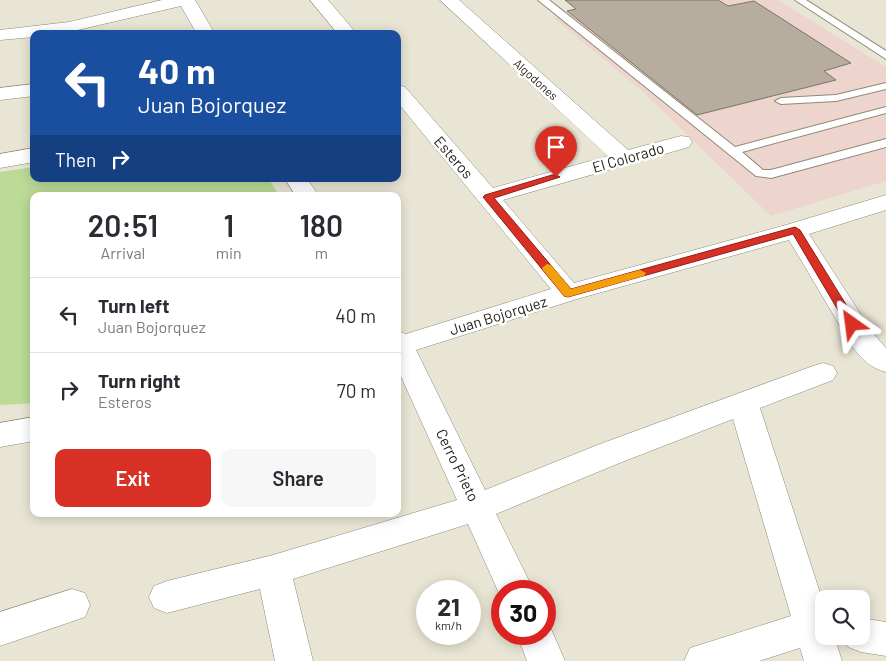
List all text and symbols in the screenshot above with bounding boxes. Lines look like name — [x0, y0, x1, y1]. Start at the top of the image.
text: 40 m — [138, 49, 215, 91]
icon: left — [55, 50, 120, 115]
street label: Algodones — [511, 56, 561, 103]
text: Juan Bojorquez — [138, 91, 286, 117]
pin — [535, 126, 577, 177]
street label: Esteros — [431, 132, 477, 182]
icon: arrive — [542, 133, 570, 161]
street label: El Colorado — [590, 138, 666, 176]
icon: right — [106, 145, 134, 173]
text: Then — [55, 148, 96, 171]
text: 20:51 — [88, 207, 158, 243]
text: 1 — [223, 207, 234, 243]
text: 180 — [300, 207, 343, 243]
text: Arrival — [101, 243, 145, 262]
text: min — [216, 243, 242, 262]
text: m — [315, 243, 328, 262]
street label: Juan Bojorquez — [447, 292, 549, 338]
text: Turn left — [98, 294, 169, 317]
position arrow — [825, 297, 877, 349]
icon: left — [55, 301, 83, 329]
text: 40 m — [335, 304, 376, 327]
text: Juan Bojorquez — [98, 317, 206, 336]
text: Turn right — [98, 369, 180, 392]
icon: right — [55, 376, 83, 404]
text: 70 m — [337, 379, 376, 402]
text: Esteros — [98, 392, 152, 411]
street label: Cerro Prieto — [433, 426, 483, 504]
button: Exit — [55, 449, 211, 507]
button: Share — [221, 449, 376, 507]
speed limit sign: 30 — [491, 580, 556, 645]
map controls — [815, 590, 870, 645]
button: search — [815, 590, 870, 645]
text: 21 — [437, 591, 460, 621]
text: km/h — [435, 618, 462, 632]

